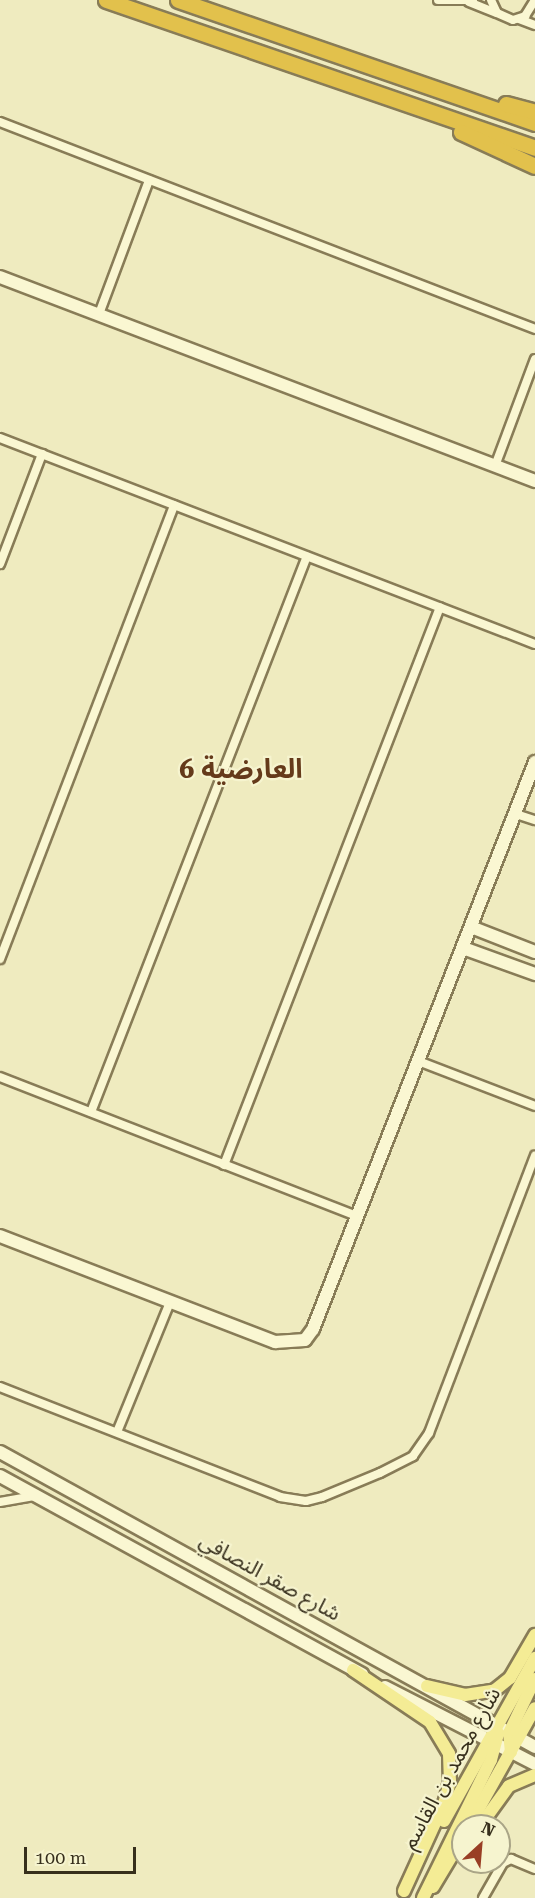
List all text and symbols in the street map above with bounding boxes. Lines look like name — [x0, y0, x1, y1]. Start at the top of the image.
district label: العارضية 6 — [179, 754, 303, 786]
street label: شارع صقر النصافي — [195, 1528, 345, 1626]
street label: شارع محمد بن القاسم — [396, 1683, 506, 1853]
north arrow — [451, 1814, 511, 1874]
text: N — [479, 1818, 498, 1840]
scale bar — [27, 1835, 140, 1873]
text: 100 m — [35, 1847, 86, 1868]

